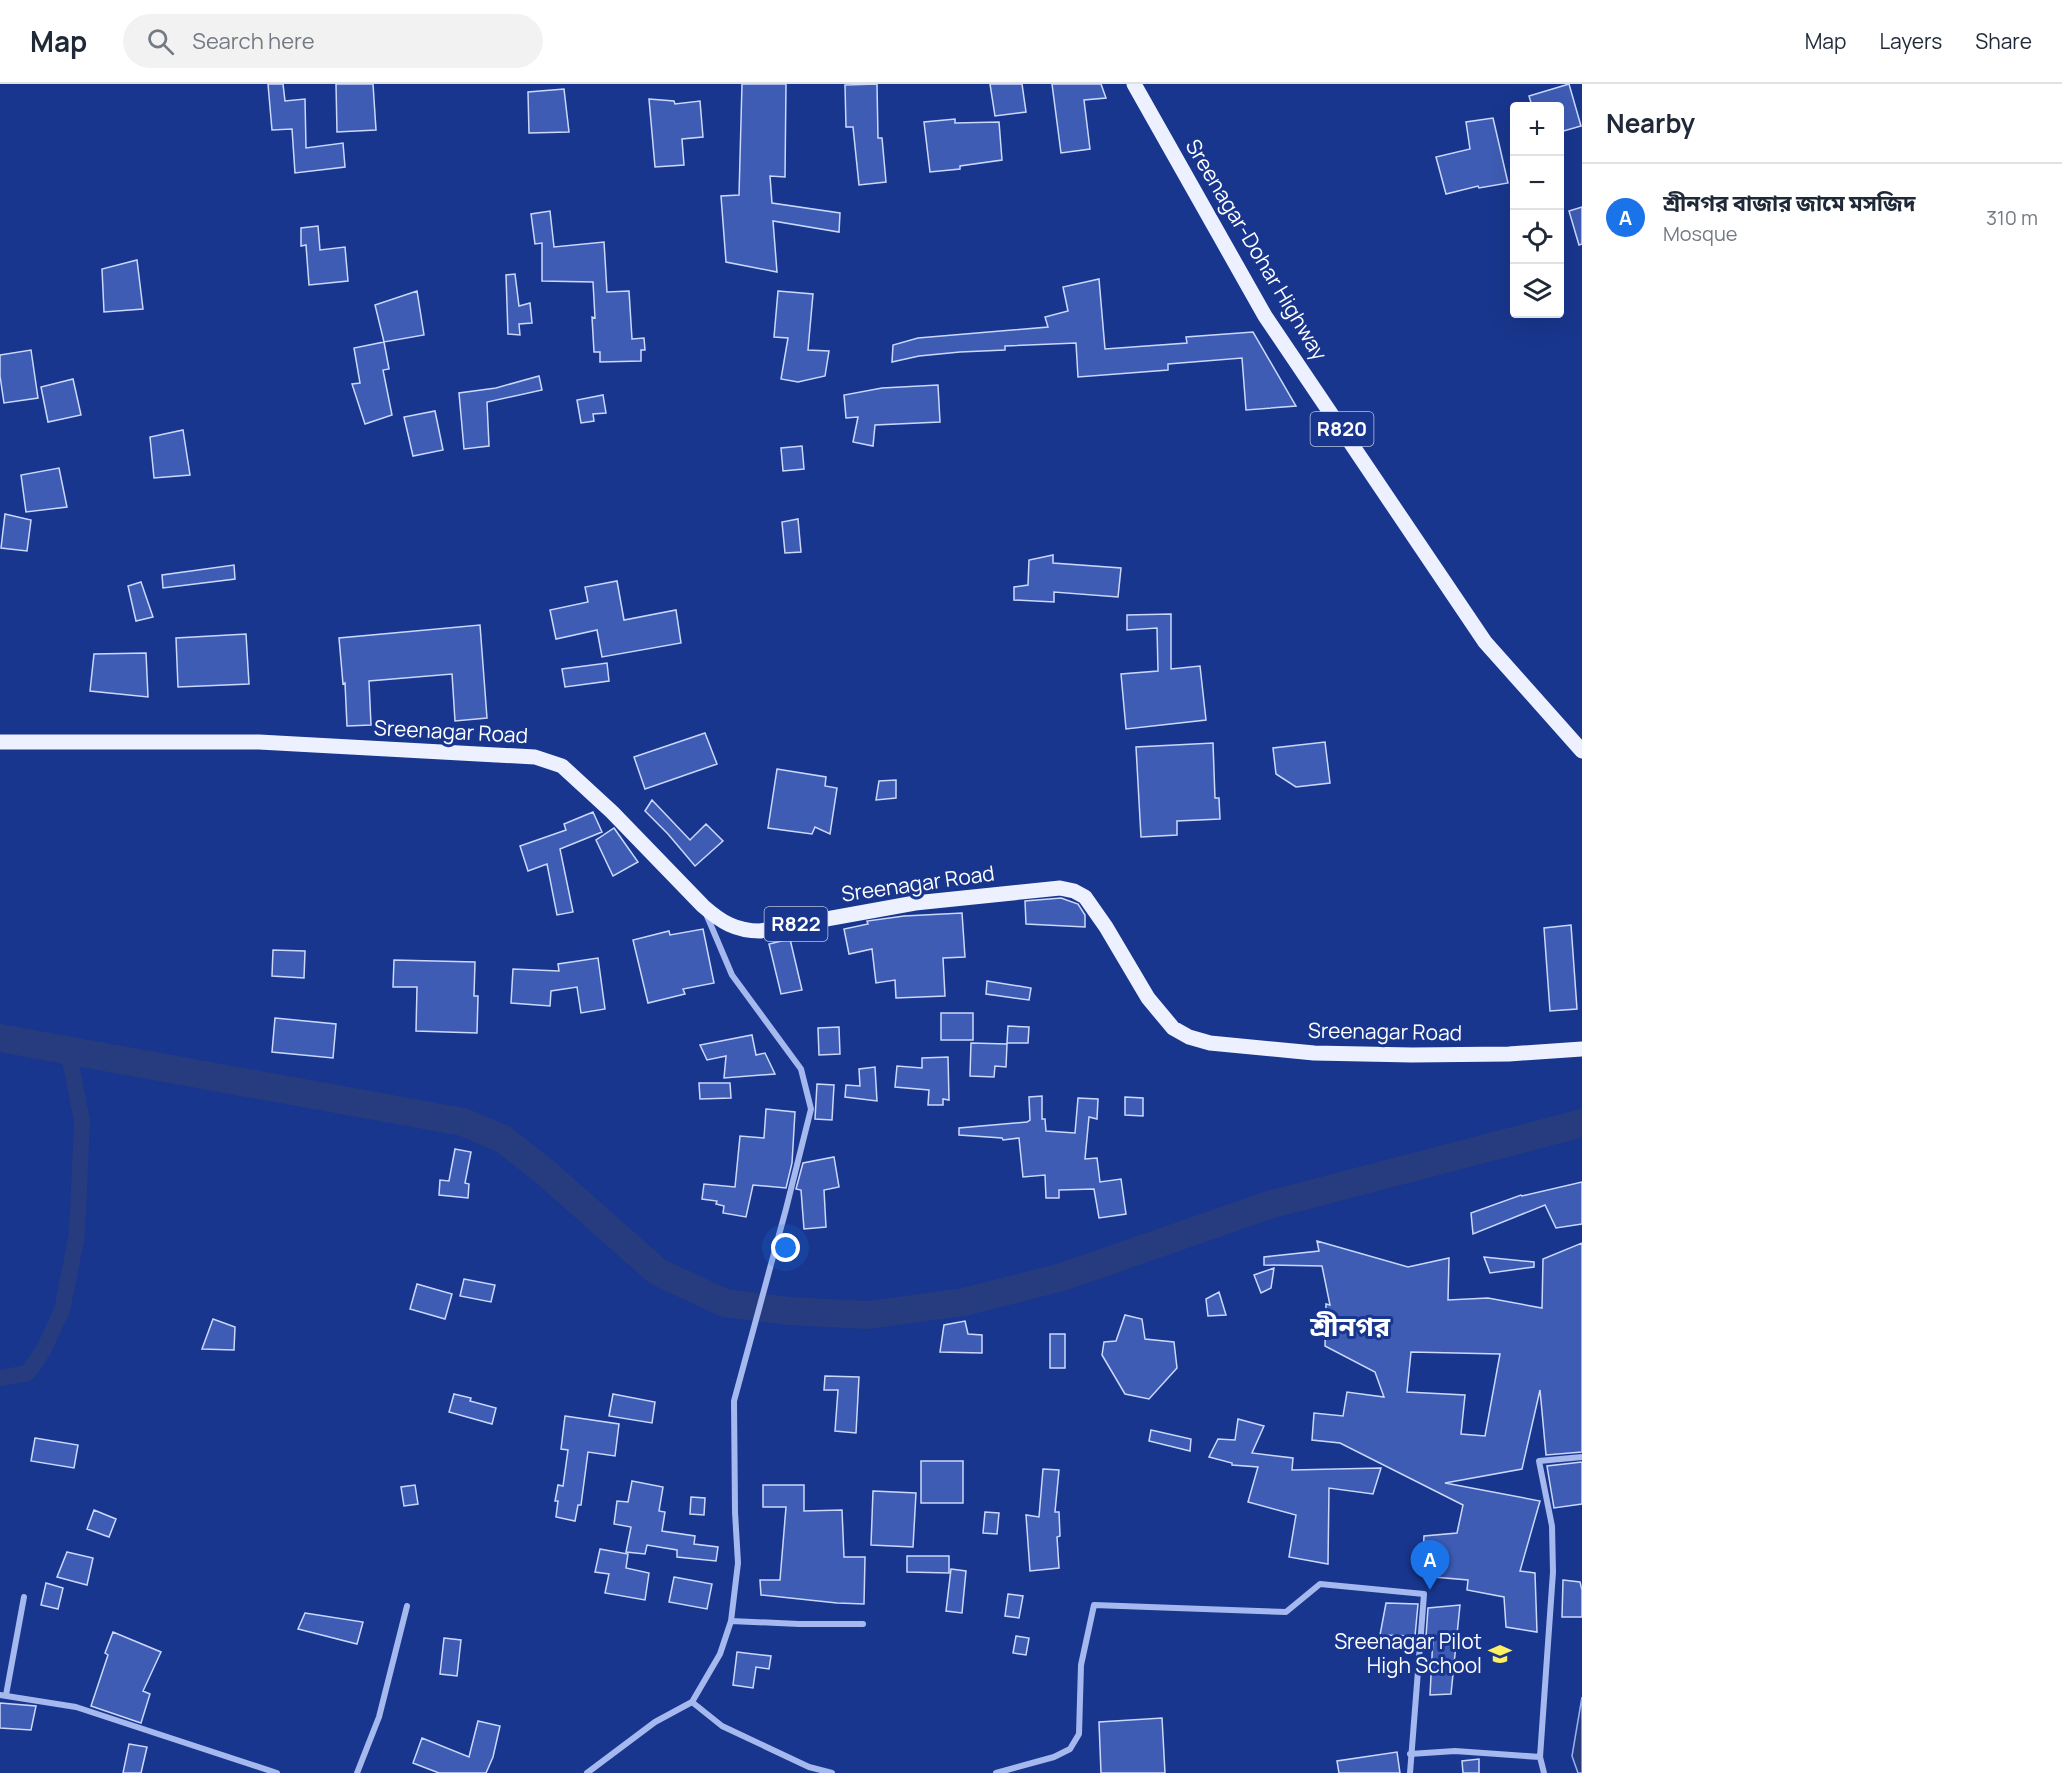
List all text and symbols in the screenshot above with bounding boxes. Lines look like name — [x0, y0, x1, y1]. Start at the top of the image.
search box — [123, 14, 543, 68]
text: Map — [30, 22, 87, 60]
icon: search — [144, 25, 177, 58]
text: Search here — [192, 26, 315, 56]
text: Map — [1805, 27, 1846, 55]
text: Layers — [1879, 27, 1942, 55]
text: Share — [1975, 27, 2032, 55]
map controls — [1510, 102, 1564, 318]
button: + — [1510, 102, 1564, 156]
text: Nearby — [1606, 105, 1695, 141]
street label: Sreenagar-Dohar Highway — [1180, 134, 1334, 365]
button: − — [1510, 156, 1564, 210]
text: শ্রীনগর বাজার জামে মসজিদ — [1663, 188, 1915, 218]
text: A — [1619, 204, 1632, 231]
text: 310 m — [1986, 204, 2038, 231]
button: locate — [1510, 210, 1564, 264]
text: Mosque — [1663, 220, 1737, 247]
button: layers — [1510, 264, 1564, 318]
road number: R820 — [1310, 412, 1374, 446]
street label: Sreenagar Road — [373, 713, 529, 749]
street label: Sreenagar Road — [839, 858, 996, 908]
road number: R822 — [764, 907, 828, 941]
street label: Sreenagar Road — [1308, 1016, 1462, 1046]
your location — [771, 1233, 800, 1262]
district label: শ্রীনগর — [1309, 1307, 1391, 1344]
pin: A — [1410, 1540, 1450, 1590]
place label: Sreenagar Pilot High School — [1334, 1627, 1482, 1679]
school or university icon: Sreenagar Pilot High School — [1487, 1641, 1513, 1667]

